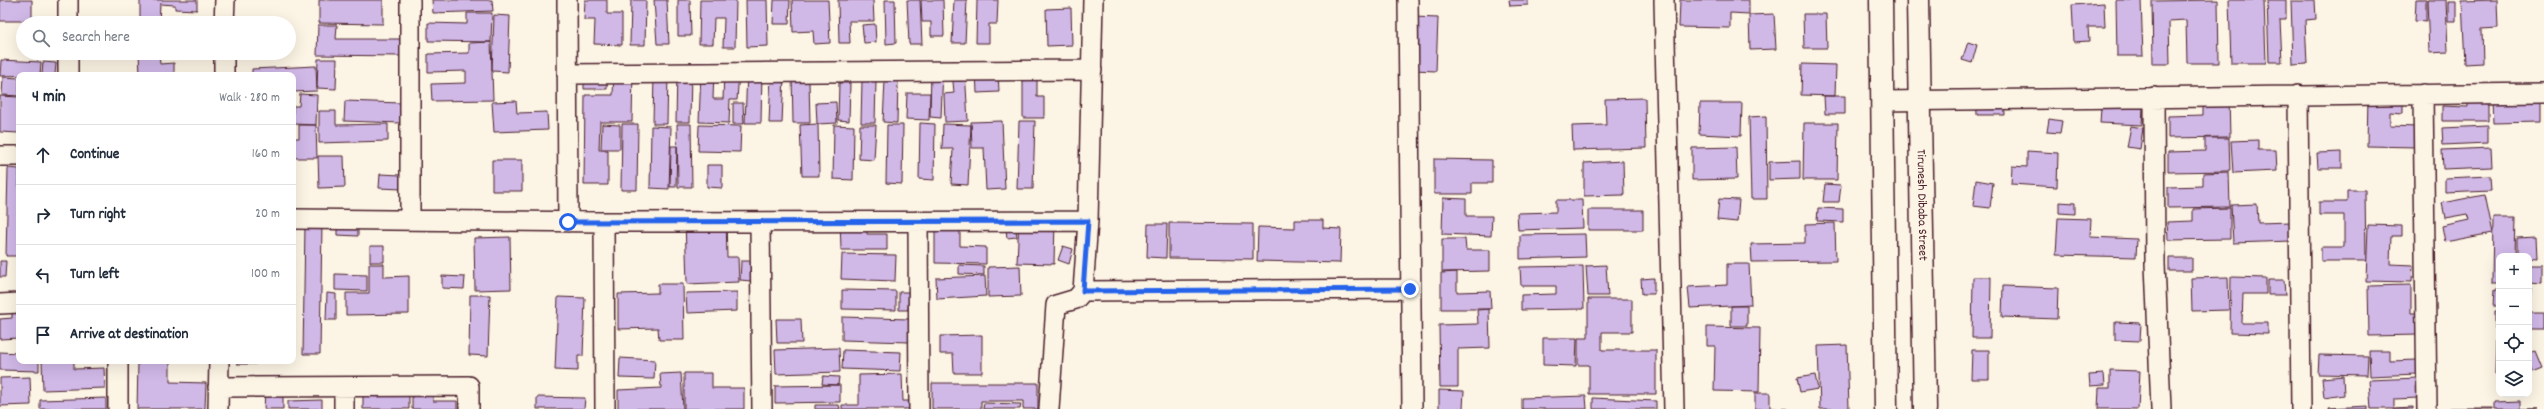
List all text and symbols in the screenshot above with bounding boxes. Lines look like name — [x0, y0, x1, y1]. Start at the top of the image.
search box — [16, 16, 296, 60]
icon: search — [30, 27, 52, 49]
text: Search here — [62, 27, 130, 49]
text: 4 min — [32, 86, 66, 110]
text: Walk · 280 m — [219, 89, 280, 108]
icon: ahead — [32, 144, 54, 166]
text: Continue — [70, 144, 119, 166]
text: 160 m — [252, 145, 280, 164]
street label: Tirunesh Dibaba Street — [1911, 149, 1932, 261]
icon: right — [32, 204, 54, 226]
text: Turn right — [70, 204, 126, 226]
text: 20 m — [255, 205, 280, 224]
route start — [559, 213, 577, 231]
map controls — [2496, 253, 2532, 397]
button: + — [2496, 253, 2532, 289]
icon: left — [32, 264, 54, 286]
text: Turn left — [70, 264, 119, 286]
text: 100 m — [251, 265, 280, 284]
route end — [1401, 280, 1419, 298]
button: − — [2496, 289, 2532, 325]
icon: arrive — [32, 324, 54, 346]
text: Arrive at destination — [70, 324, 188, 346]
button: locate — [2496, 325, 2532, 361]
button: layers — [2496, 361, 2532, 397]

